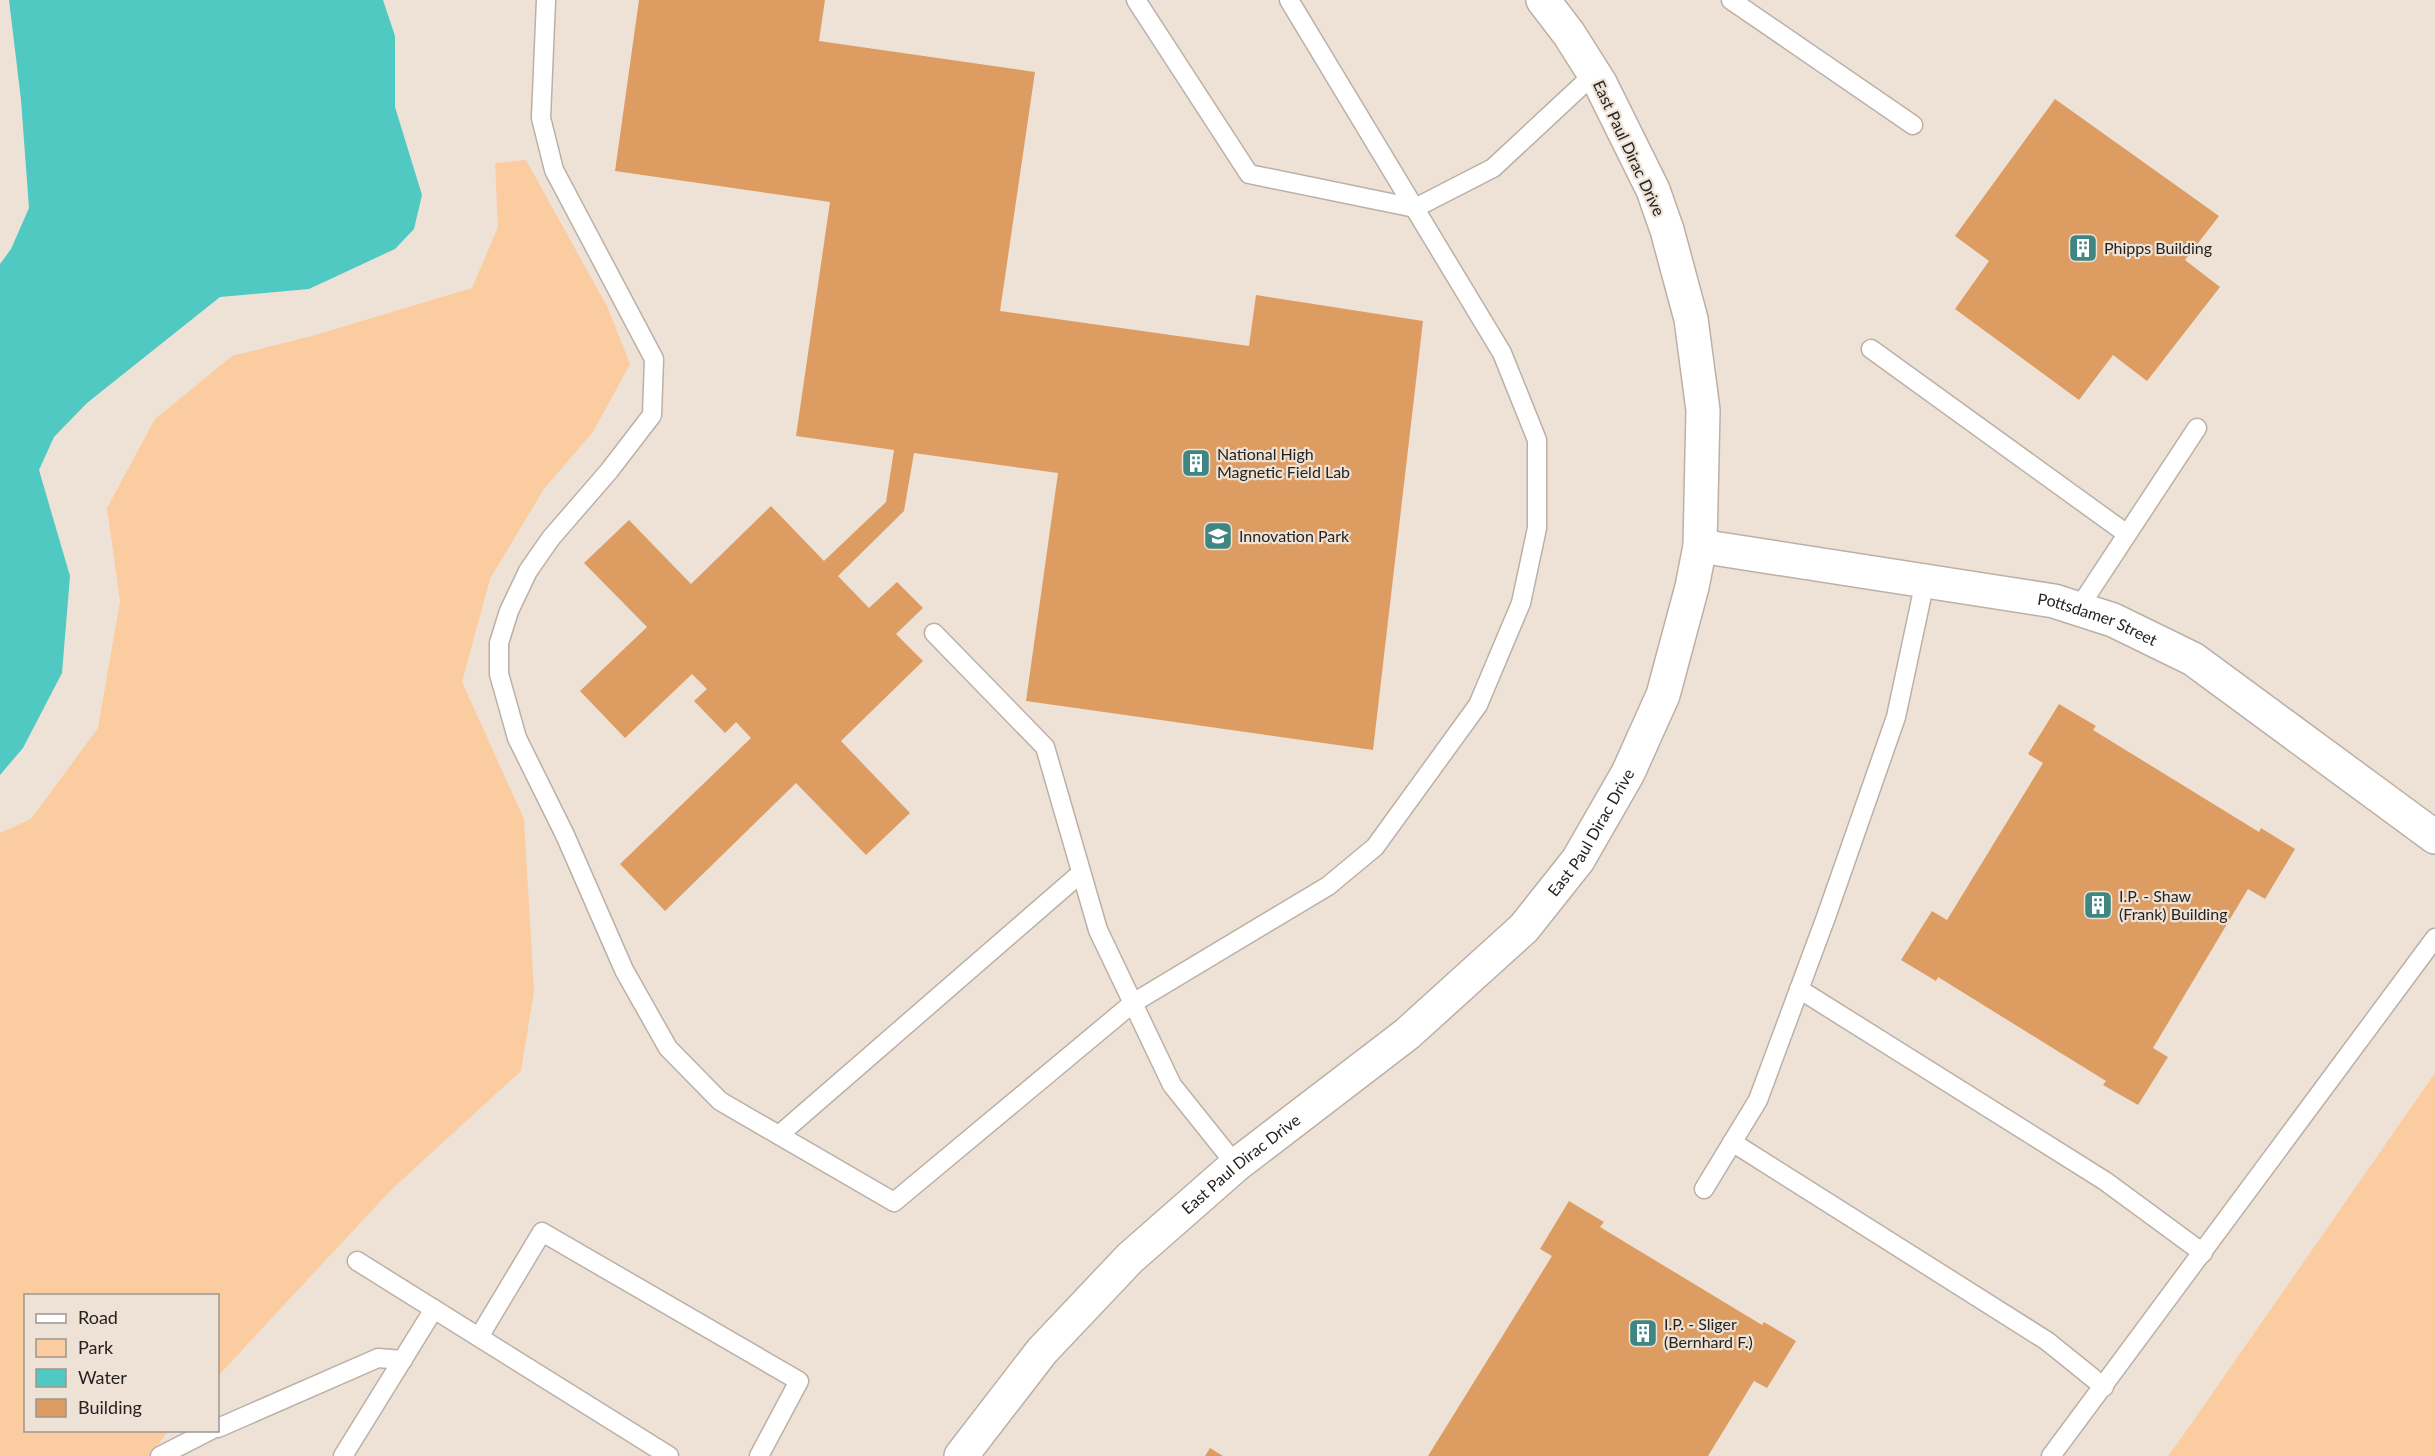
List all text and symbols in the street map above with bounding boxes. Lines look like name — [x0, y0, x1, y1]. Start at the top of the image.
street label: East Paul Dirac Drive — [1590, 77, 1669, 219]
building icon: Phipps Building — [2067, 232, 2099, 264]
place label: Phipps Building — [2104, 238, 2212, 257]
place label: National High Magnetic Field Lab — [1217, 444, 1350, 481]
building icon: National High Magnetic Field Lab — [1180, 447, 1212, 479]
school or university icon: Innovation Park — [1202, 520, 1234, 552]
place label: Innovation Park — [1239, 526, 1350, 545]
street label: Pottsdamer Street — [2036, 589, 2161, 649]
street label: East Paul Dirac Drive — [1543, 765, 1638, 900]
place label: I.P. - Shaw (Frank) Building — [2119, 886, 2227, 923]
building icon: I.P. - Shaw (Frank) Building — [2082, 889, 2114, 921]
street label: East Paul Dirac Drive — [1177, 1110, 1303, 1218]
legend — [24, 1294, 219, 1432]
text: Road — [78, 1306, 118, 1328]
place label: I.P. - Sliger (Bernhard F.) — [1664, 1314, 1753, 1351]
building icon: I.P. - Sliger (Bernhard F.) — [1627, 1317, 1659, 1349]
text: Park — [78, 1336, 114, 1358]
text: Water — [78, 1366, 127, 1388]
text: Building — [78, 1396, 142, 1418]

